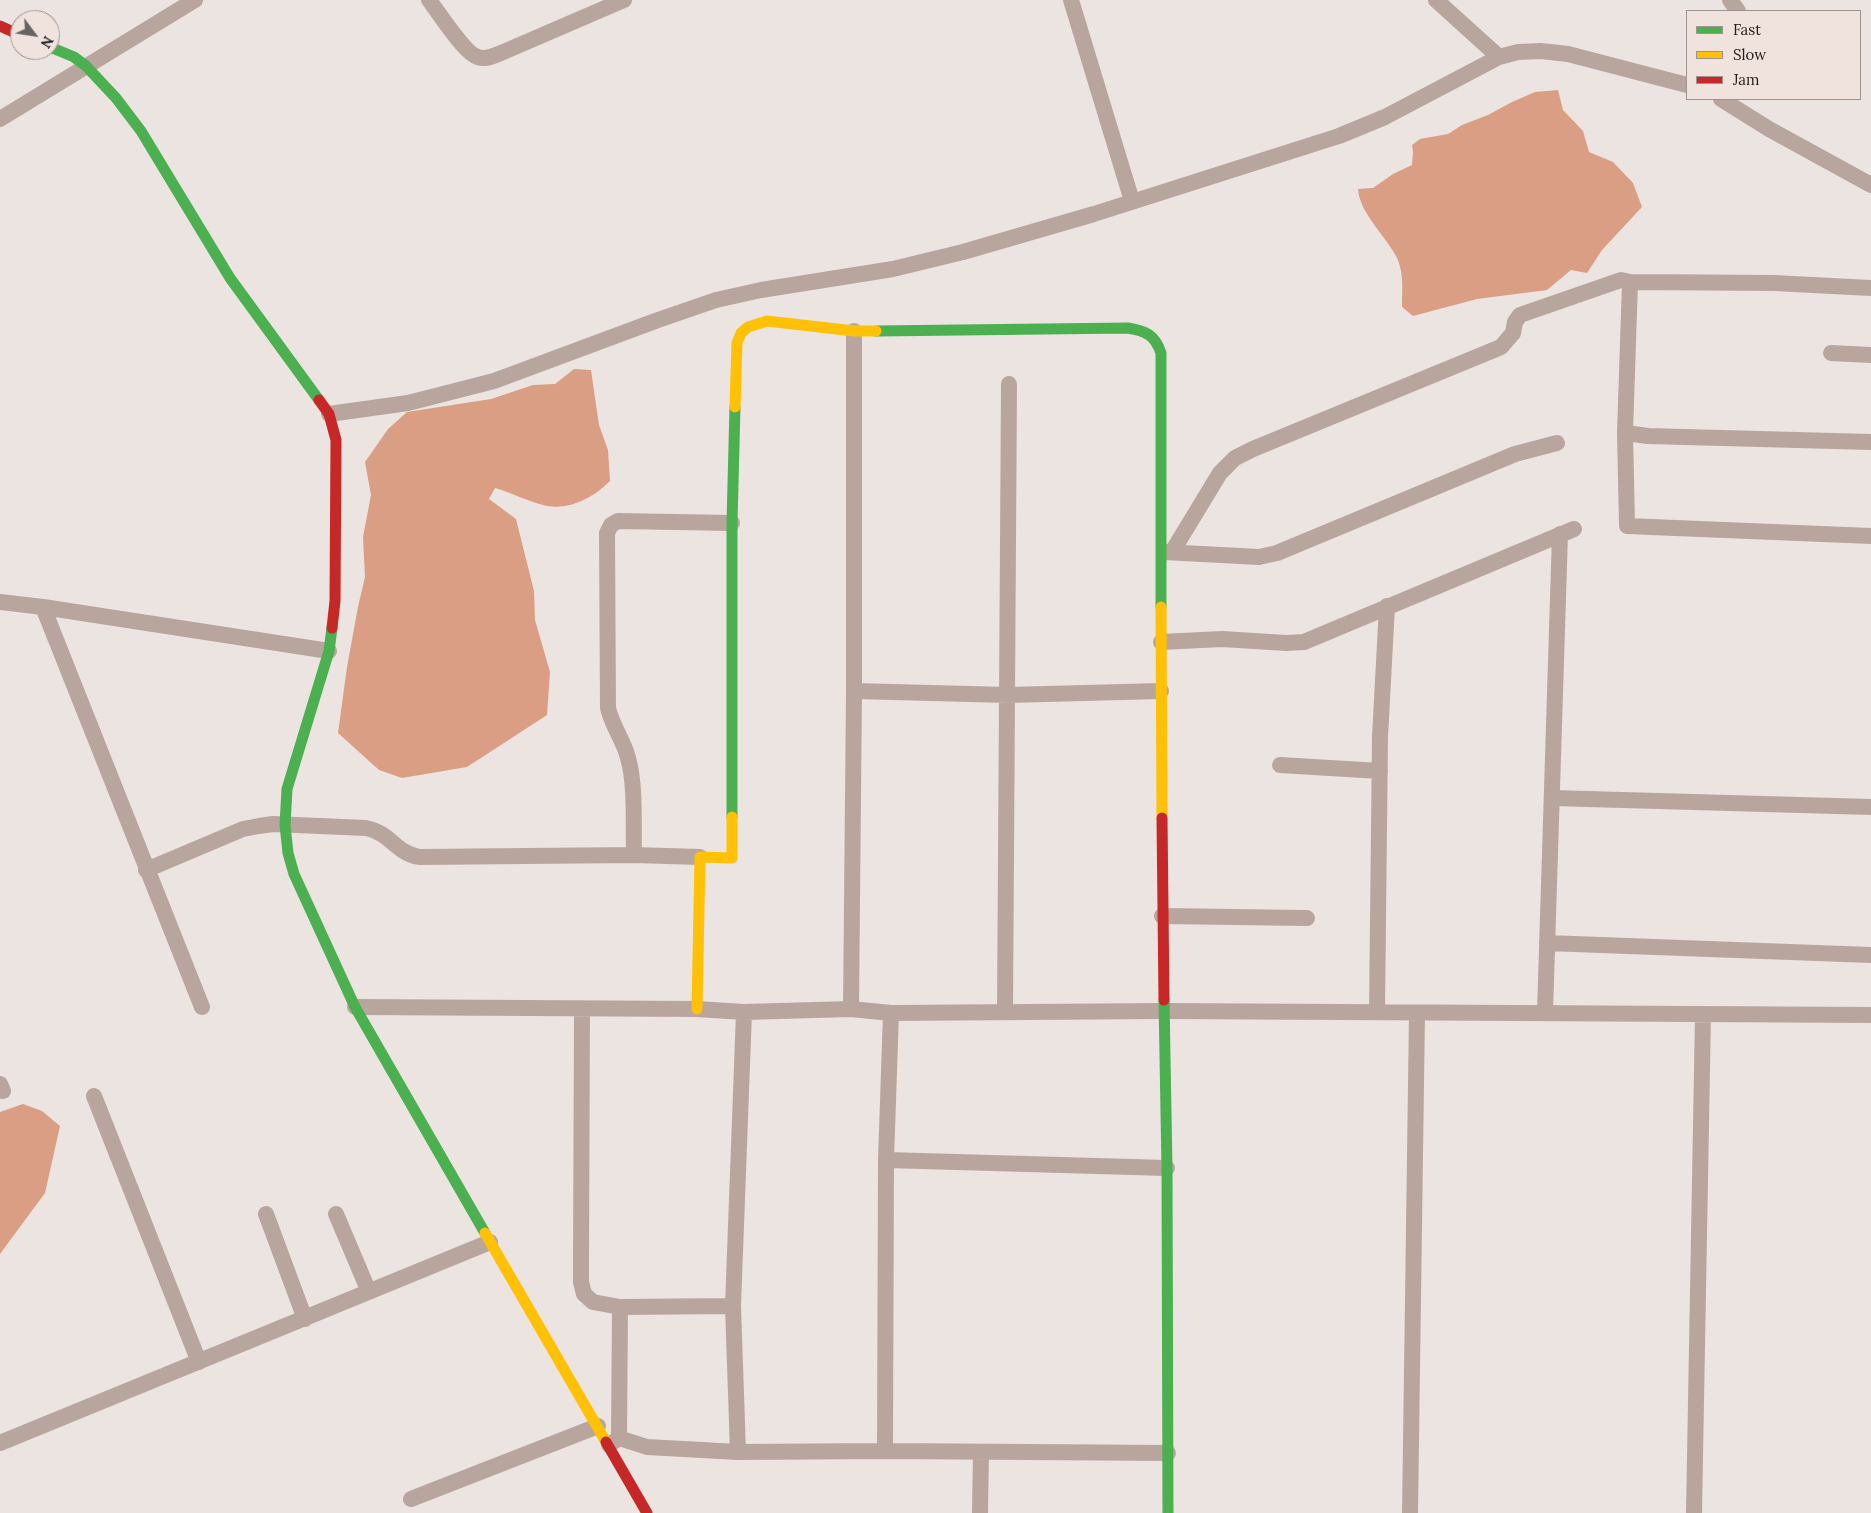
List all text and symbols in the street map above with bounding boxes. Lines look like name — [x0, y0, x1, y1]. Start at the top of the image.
north arrow — [10, 10, 60, 60]
legend — [1686, 10, 1861, 100]
text: Fast — [1733, 20, 1761, 39]
text: N — [37, 33, 58, 51]
text: Slow — [1733, 45, 1766, 64]
text: Jam — [1733, 70, 1760, 89]

